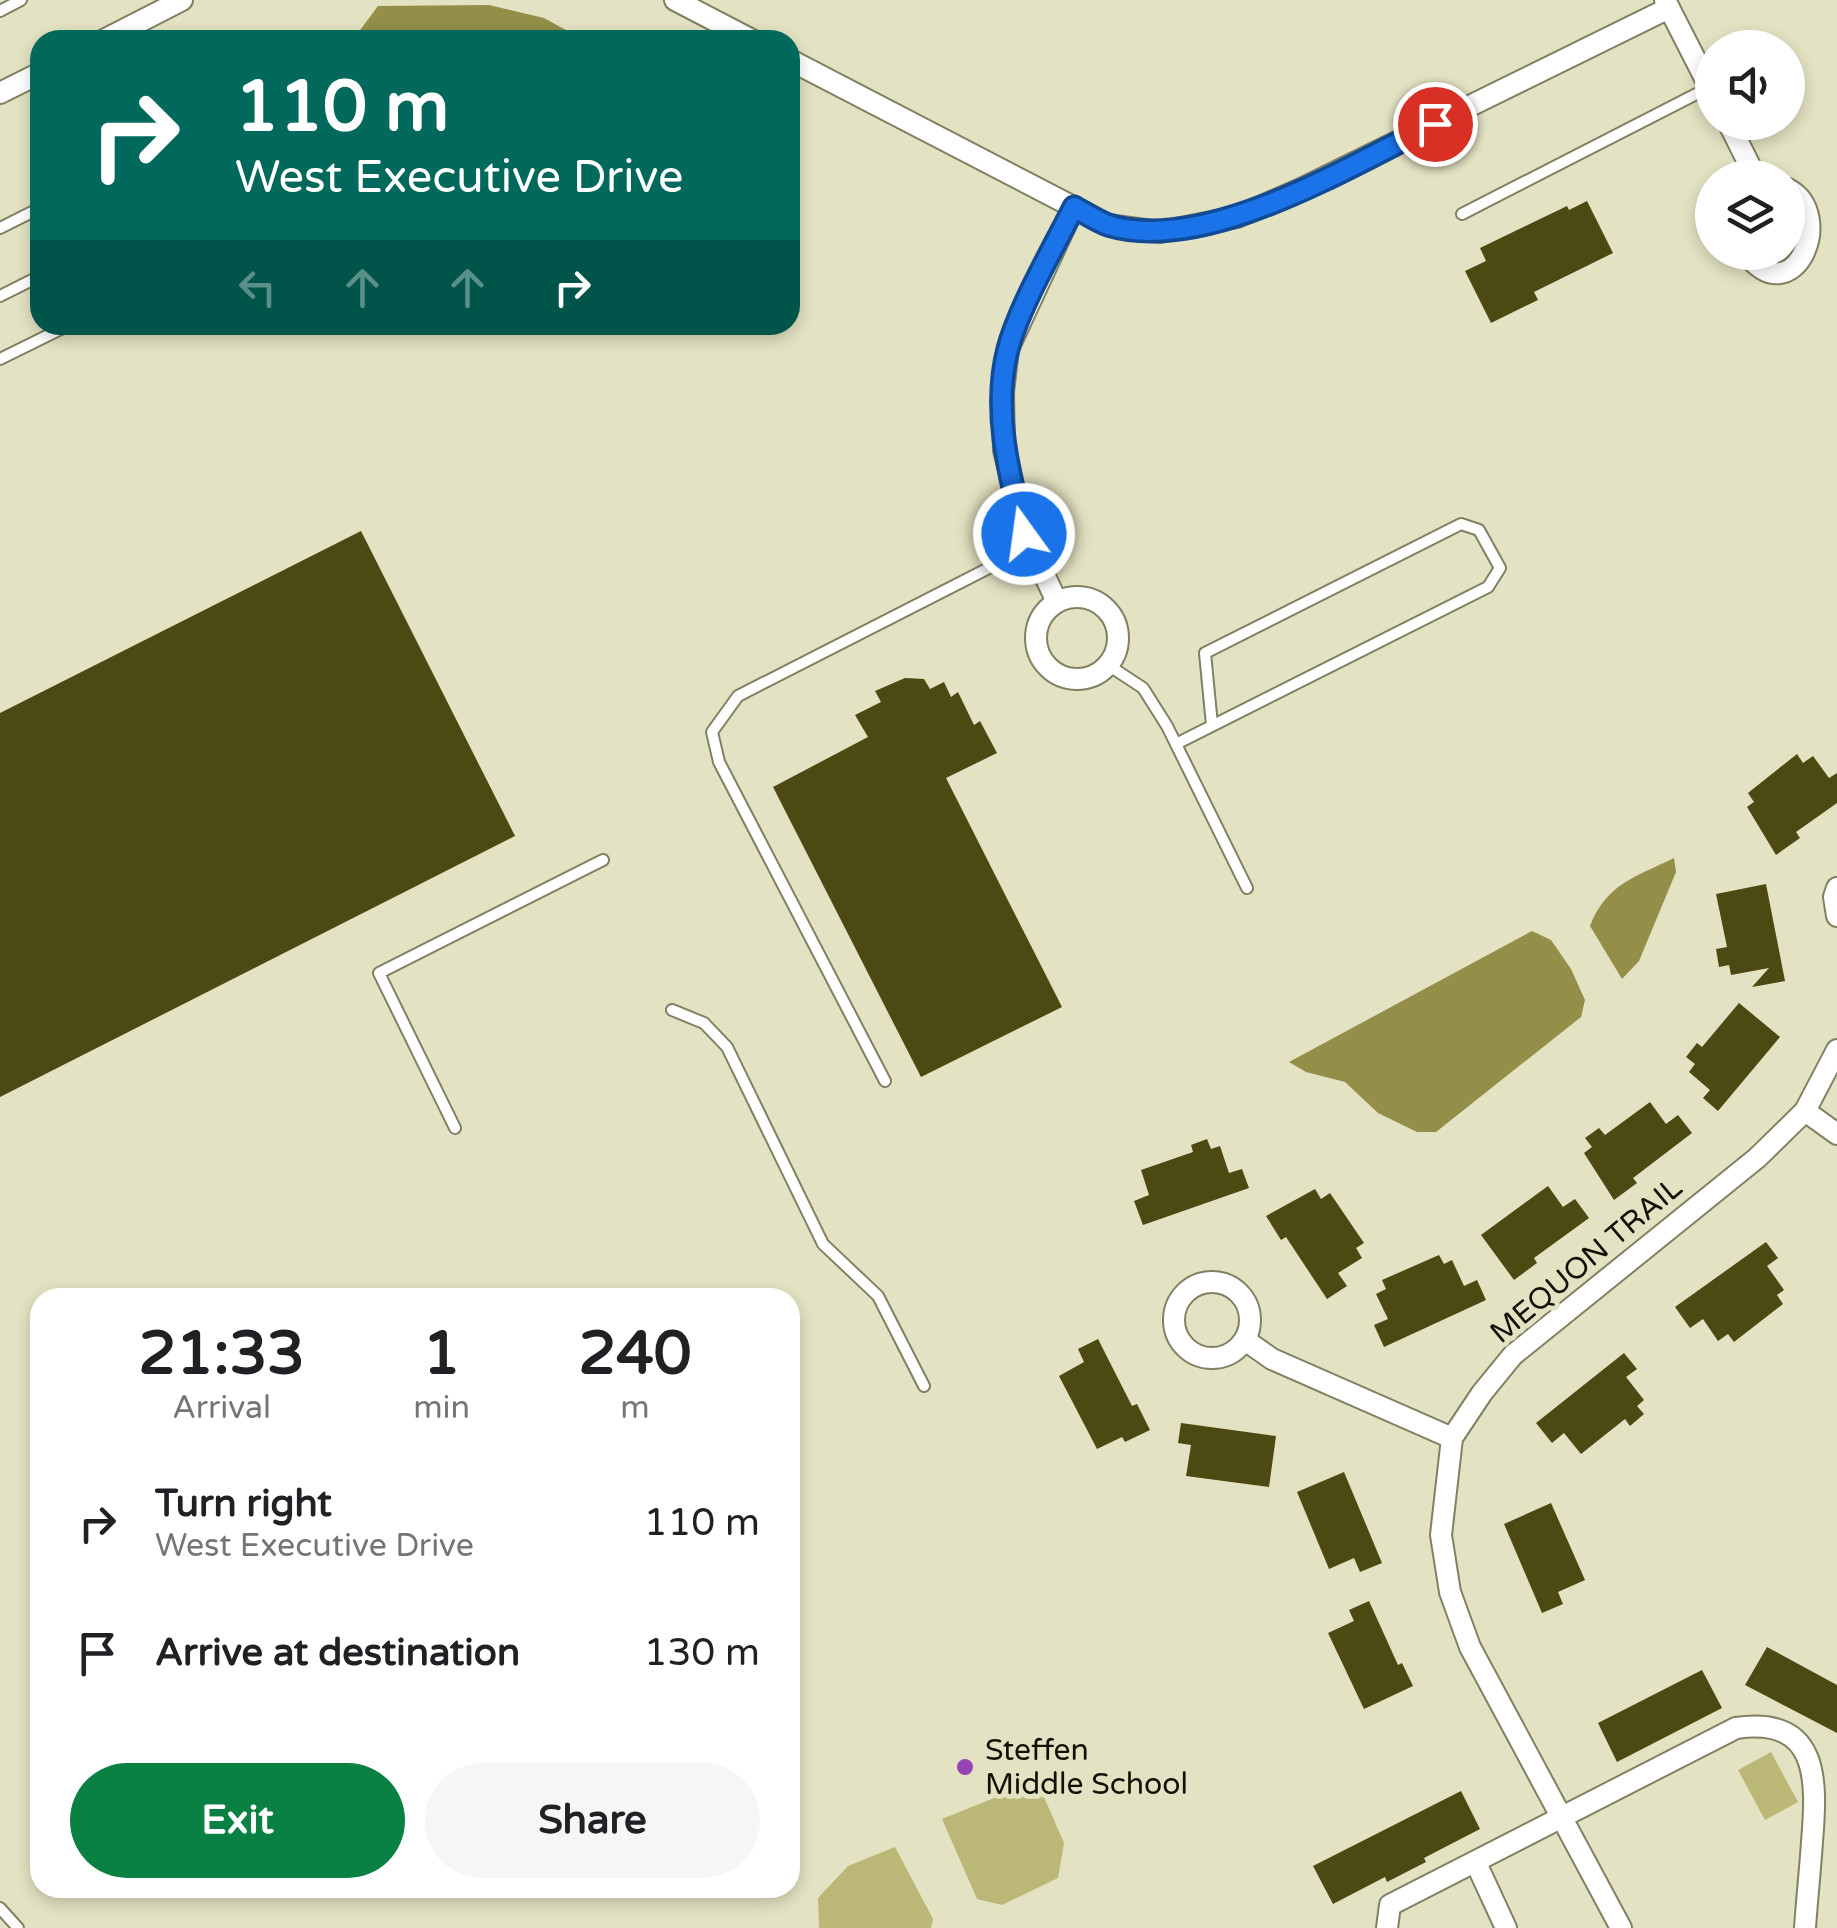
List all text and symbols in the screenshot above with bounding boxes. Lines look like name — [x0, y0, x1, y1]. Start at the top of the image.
map controls — [1695, 30, 1805, 270]
button: sound — [1695, 30, 1805, 140]
text: 110 m — [235, 66, 449, 150]
icon: right — [70, 70, 200, 200]
pin — [1393, 82, 1478, 167]
icon: arrive — [1408, 97, 1463, 152]
text: West Executive Drive — [235, 151, 684, 205]
button: layers — [1695, 160, 1805, 270]
icon: left — [230, 260, 285, 315]
icon: ahead — [335, 260, 390, 315]
icon: ahead — [440, 260, 495, 315]
icon: right — [545, 260, 600, 315]
position arrow — [972, 482, 1076, 586]
street label: MEQUON TRAIL — [1483, 1169, 1690, 1351]
text: 21:33 — [138, 1318, 305, 1390]
text: 1 — [423, 1318, 460, 1390]
text: 240 — [578, 1318, 692, 1390]
text: Arrival — [172, 1389, 271, 1427]
text: min — [413, 1389, 470, 1427]
text: m — [620, 1389, 650, 1427]
text: Turn right — [155, 1481, 332, 1527]
icon: right — [70, 1496, 125, 1551]
text: 110 m — [644, 1500, 760, 1546]
text: West Executive Drive — [155, 1527, 474, 1565]
icon: arrive — [70, 1626, 125, 1681]
text: Arrive at destination — [155, 1630, 520, 1676]
text: 130 m — [644, 1630, 760, 1676]
place label: Steffen Middle School — [985, 1732, 1188, 1803]
marker: Steffen Middle School — [954, 1756, 976, 1778]
button: Exit — [70, 1763, 405, 1878]
button: Share — [425, 1763, 760, 1878]

